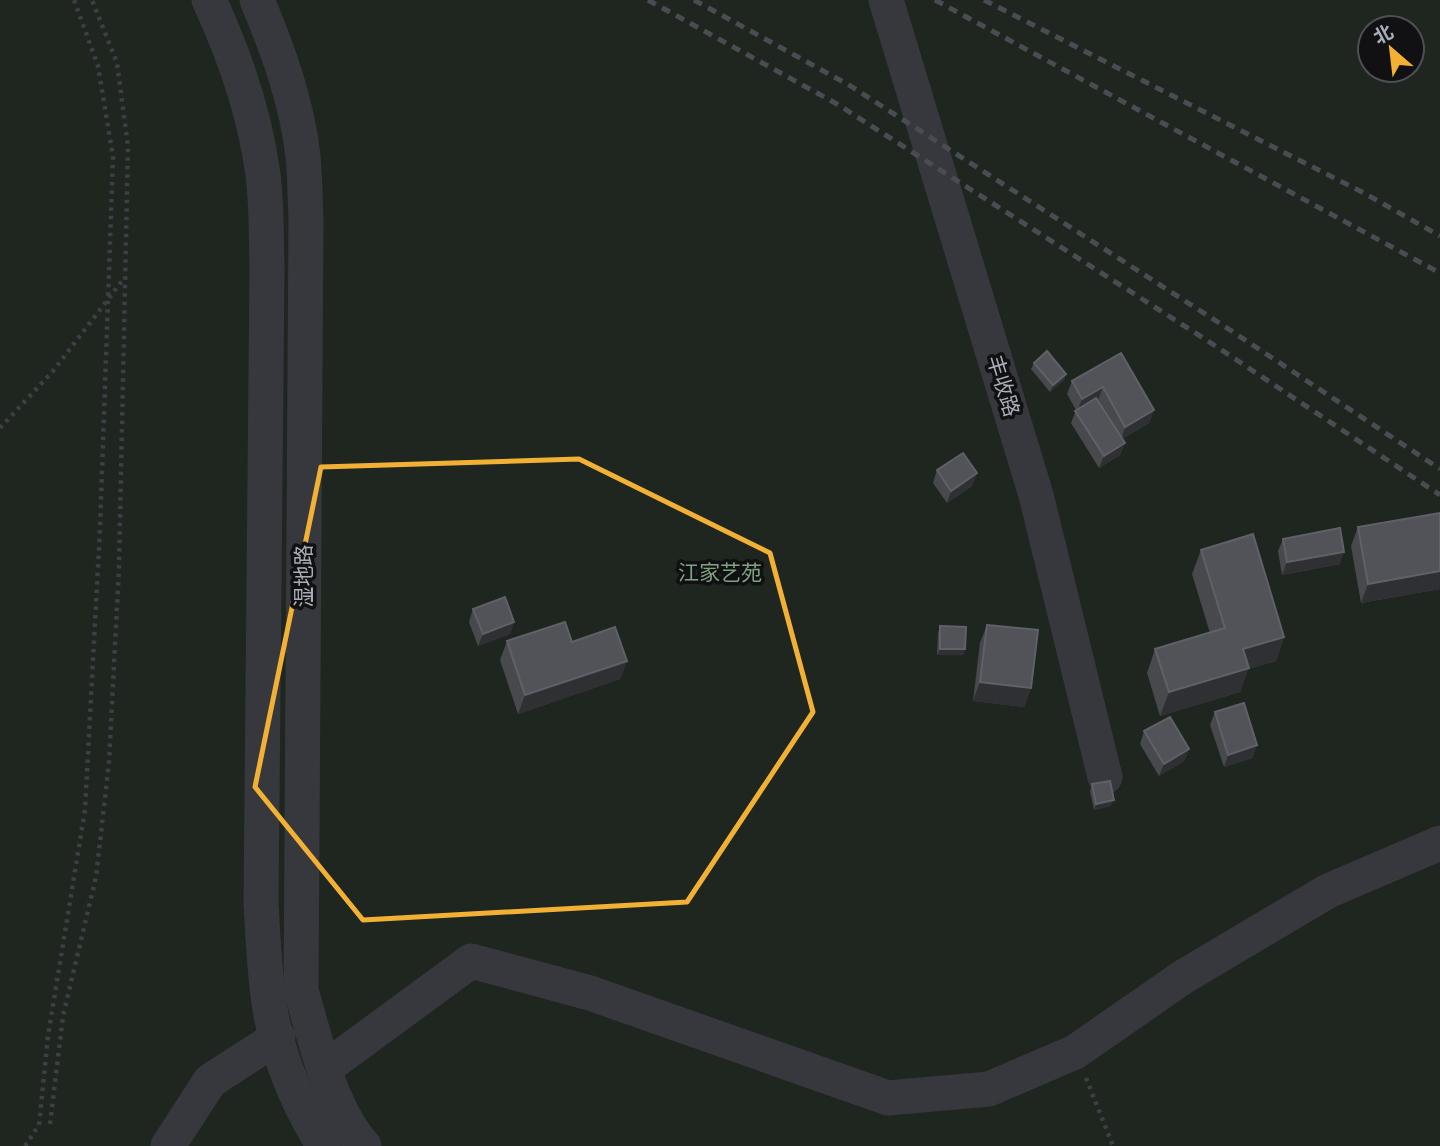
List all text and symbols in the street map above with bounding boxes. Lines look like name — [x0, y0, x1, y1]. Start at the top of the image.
north arrow — [1356, 14, 1426, 84]
text: 北 — [1369, 19, 1397, 48]
street label: 丰收路 — [983, 352, 1026, 419]
street label: 湿地路 — [290, 545, 315, 608]
park label: 江家艺苑 — [678, 559, 762, 584]

